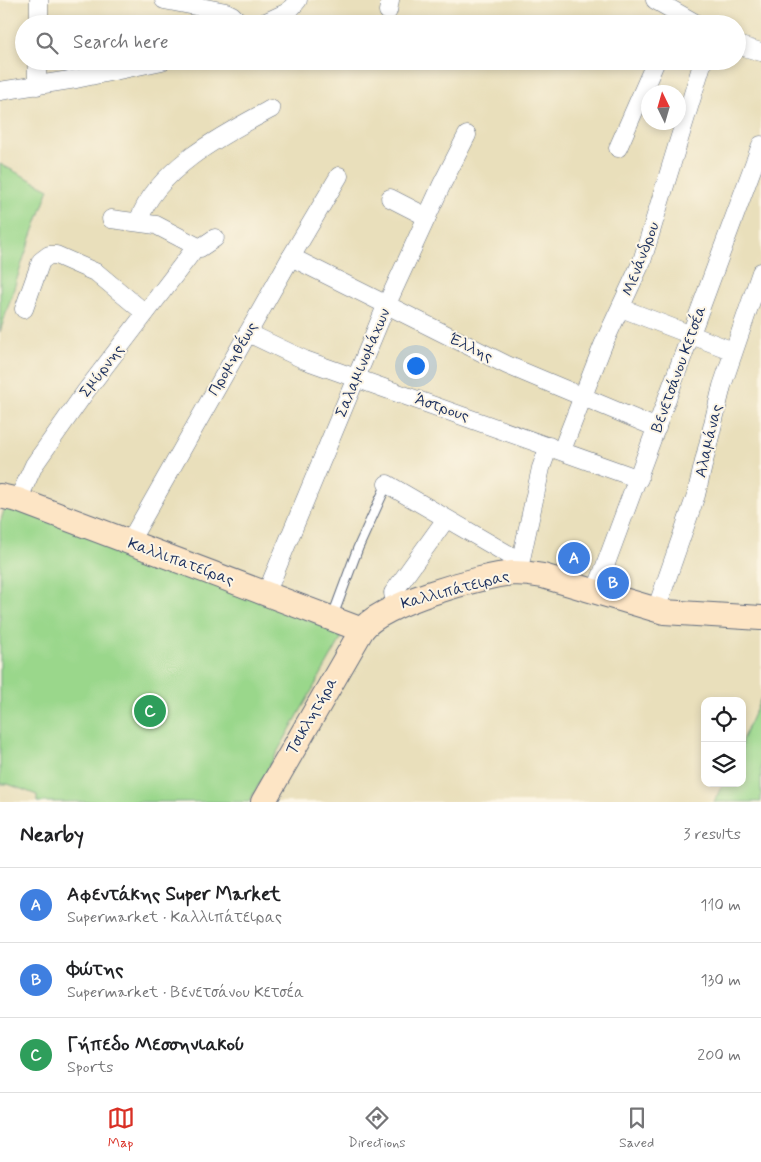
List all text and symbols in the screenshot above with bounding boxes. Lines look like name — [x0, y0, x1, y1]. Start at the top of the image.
search box — [15, 15, 746, 70]
icon: search — [33, 29, 61, 57]
text: Search here — [73, 30, 169, 55]
north arrow — [641, 85, 686, 130]
street label: Μενάνδρου — [617, 219, 665, 299]
street label: Βενετσάνου Κετσέα — [645, 302, 712, 435]
street label: Σαλαμινομάχων — [331, 305, 395, 421]
street label: Προμηθέως — [203, 318, 263, 400]
street label: Έλλης — [446, 328, 496, 368]
street label: Σμύρνης — [75, 340, 129, 402]
your location — [403, 353, 429, 379]
street label: Άστρους — [412, 389, 472, 427]
street label: Αλαμάνας — [690, 402, 728, 480]
street label: Καλλιπατείρας — [125, 533, 237, 591]
pin: A — [558, 539, 590, 577]
pin: B — [597, 564, 629, 602]
street label: Καλλιπάτειρας — [399, 565, 511, 615]
street label: Τσικλητήρα — [281, 673, 343, 759]
pin: C — [134, 692, 166, 730]
map controls — [701, 697, 746, 787]
button: locate — [701, 697, 746, 742]
button: layers — [701, 742, 746, 787]
text: Nearby — [20, 821, 84, 849]
text: 3 results — [683, 824, 741, 845]
text: Αφεντάκης Super Market — [67, 882, 281, 907]
text: A — [31, 895, 41, 916]
text: 110 m — [700, 895, 741, 916]
text: Supermarket · Καλλιπάτειρας — [67, 907, 282, 928]
text: Φώτης — [67, 957, 124, 982]
text: B — [31, 970, 41, 991]
text: 130 m — [700, 970, 741, 991]
text: Supermarket · Βενετσάνου Κετσέα — [67, 982, 304, 1003]
text: Γήπεδο Μεσσηνιακού — [67, 1032, 245, 1057]
text: C — [30, 1045, 42, 1066]
text: 200 m — [697, 1045, 741, 1066]
text: Sports — [67, 1057, 113, 1078]
tab: Map — [107, 1104, 135, 1152]
tab: Directions — [348, 1104, 406, 1152]
tab: Saved — [619, 1104, 654, 1152]

